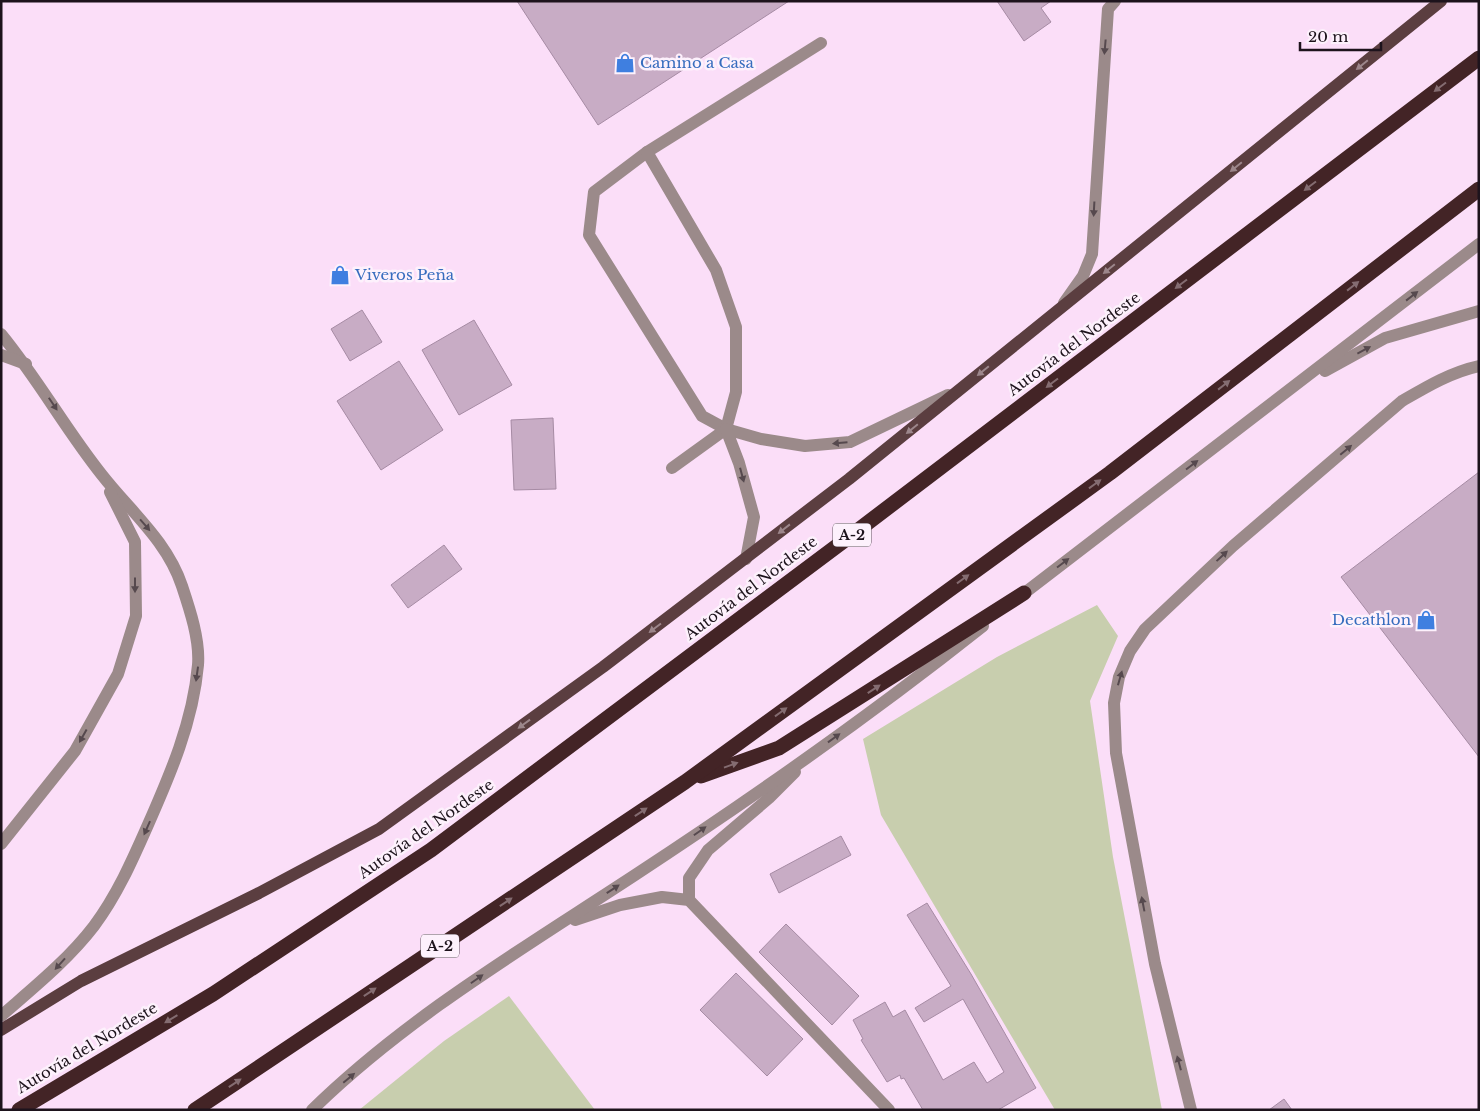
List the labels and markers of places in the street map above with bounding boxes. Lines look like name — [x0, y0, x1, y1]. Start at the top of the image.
shop icon: Camino a Casa — [614, 52, 636, 74]
place label: Camino a Casa — [640, 53, 755, 72]
shop icon: Viveros Peña — [329, 264, 351, 286]
place label: Viveros Peña — [354, 265, 455, 284]
shop icon: Decathlon — [1415, 609, 1437, 631]
place label: Decathlon — [1332, 610, 1411, 629]

